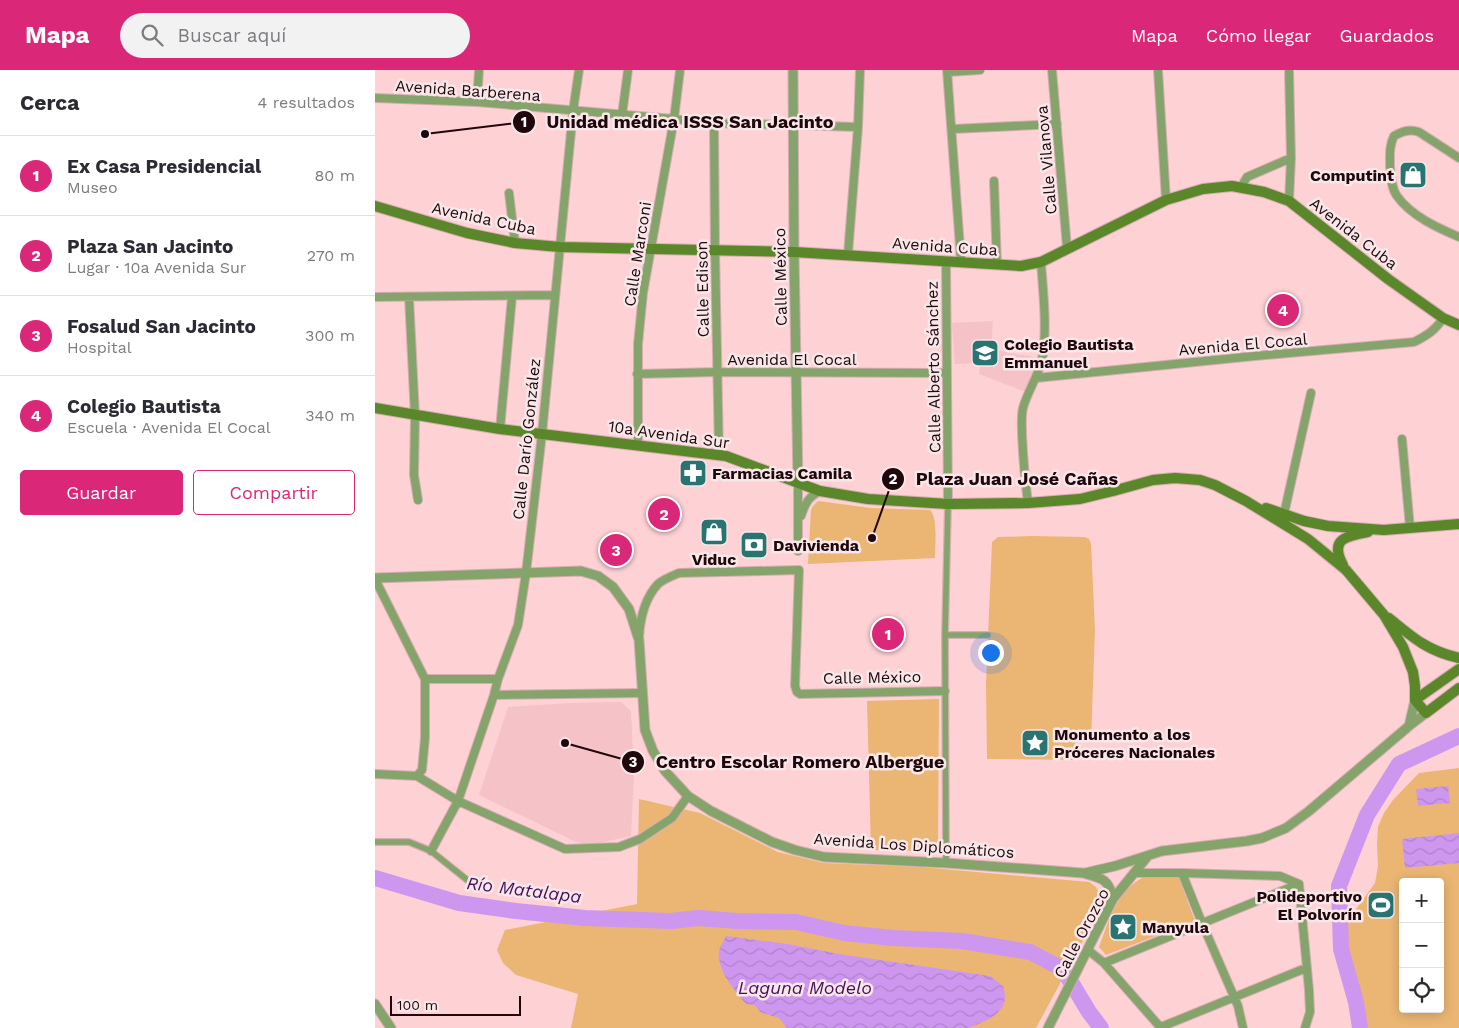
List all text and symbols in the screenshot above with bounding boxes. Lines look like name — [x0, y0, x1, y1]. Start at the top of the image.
search box — [120, 13, 470, 58]
text: Mapa — [25, 21, 90, 49]
icon: search — [138, 21, 166, 49]
text: Buscar aquí — [178, 24, 286, 47]
text: Mapa — [1131, 25, 1178, 46]
text: Cómo llegar — [1206, 25, 1312, 46]
text: Guardados — [1340, 25, 1434, 46]
street label: Avenida Barberena — [395, 76, 541, 105]
text: Cerca — [20, 90, 79, 115]
text: 4 resultados — [258, 93, 355, 112]
callout: Unidad médica ISSS San Jacinto — [511, 105, 844, 138]
street label: Calle Vilanova — [1032, 105, 1061, 215]
text: Unidad médica ISSS San Jacinto — [547, 111, 834, 132]
text: 1 — [521, 113, 527, 131]
text: Ex Casa Presidencial — [67, 155, 261, 178]
shop icon: Computint — [1398, 160, 1428, 190]
text: 1 — [33, 166, 39, 185]
text: 80 m — [314, 166, 355, 185]
place label: Computint — [1310, 166, 1394, 185]
text: Museo — [67, 178, 118, 197]
street label: Avenida Cuba — [1306, 193, 1401, 273]
street label: Avenida Cuba — [430, 198, 538, 239]
street label: Calle Marconi — [620, 200, 655, 308]
street label: Calle México — [770, 228, 791, 326]
street label: Avenida Cuba — [892, 233, 998, 260]
text: Plaza San Jacinto — [67, 235, 233, 258]
street label: Calle Edison — [692, 241, 713, 337]
text: 2 — [31, 246, 41, 265]
text: 270 m — [307, 246, 355, 265]
text: Lugar · 10a Avenida Sur — [67, 258, 246, 277]
street label: Calle Alberto Sánchez — [922, 281, 945, 453]
pin: 4 — [1267, 291, 1299, 329]
text: Fosalud San Jacinto — [67, 315, 256, 338]
text: 3 — [31, 326, 41, 345]
text: 300 m — [305, 326, 355, 345]
street label: Avenida El Cocal — [1178, 329, 1308, 360]
place label: Colegio Bautista Emmanuel — [1004, 335, 1134, 372]
text: Hospital — [67, 338, 132, 357]
school or university icon: Colegio Bautista Emmanuel — [970, 338, 1000, 368]
street label: Avenida El Cocal — [727, 350, 857, 369]
street label: Calle Darío González — [509, 357, 544, 521]
text: Colegio Bautista — [67, 395, 221, 418]
text: 4 — [31, 406, 41, 425]
text: 340 m — [305, 406, 355, 425]
street label: 10a Avenida Sur — [607, 417, 731, 452]
text: Escuela · Avenida El Cocal — [67, 418, 271, 437]
pharmacy icon: Farmacias Camila — [678, 458, 708, 488]
callout: Plaza Juan José Cañas — [880, 462, 1128, 495]
place label: Farmacias Camila — [712, 464, 853, 483]
text: Plaza Juan José Cañas — [916, 468, 1119, 489]
button: Guardar — [20, 470, 183, 515]
button: Compartir — [193, 470, 355, 515]
text: 2 — [889, 470, 898, 488]
pin: 2 — [648, 495, 680, 533]
shop icon: Viduc — [699, 517, 729, 547]
bank icon: Davivienda — [739, 530, 769, 560]
pin: 3 — [600, 531, 632, 569]
place label: Davivienda — [773, 536, 860, 555]
place label: Viduc — [692, 550, 736, 569]
pin: 1 — [872, 615, 904, 653]
your location — [978, 640, 1004, 666]
street label: Calle México — [823, 667, 921, 688]
place label: Monumento a los Próceres Nacionales — [1054, 725, 1216, 762]
place icon: Monumento a los Próceres Nacionales — [1020, 728, 1050, 758]
callout: Centro Escolar Romero Albergue — [620, 745, 955, 778]
text: Centro Escolar Romero Albergue — [656, 751, 944, 772]
text: 3 — [629, 753, 638, 771]
street label: Avenida Los Diplomáticos — [813, 829, 1015, 862]
water label: Río Matalapa — [465, 872, 583, 907]
map controls — [1399, 878, 1444, 1013]
button: + — [1399, 878, 1444, 923]
street label: Calle Orozco — [1050, 885, 1113, 981]
place label: Polideportivo El Polvorín — [1256, 887, 1362, 924]
sports icon: Polideportivo El Polvorín — [1366, 890, 1396, 920]
place icon: Manyula — [1108, 912, 1138, 942]
place label: Manyula — [1142, 918, 1210, 937]
button: − — [1399, 923, 1444, 968]
button: locate — [1399, 968, 1444, 1013]
water label: Laguna Modelo — [738, 977, 872, 998]
scale bar — [390, 993, 521, 1016]
text: 100 m — [397, 997, 438, 1013]

